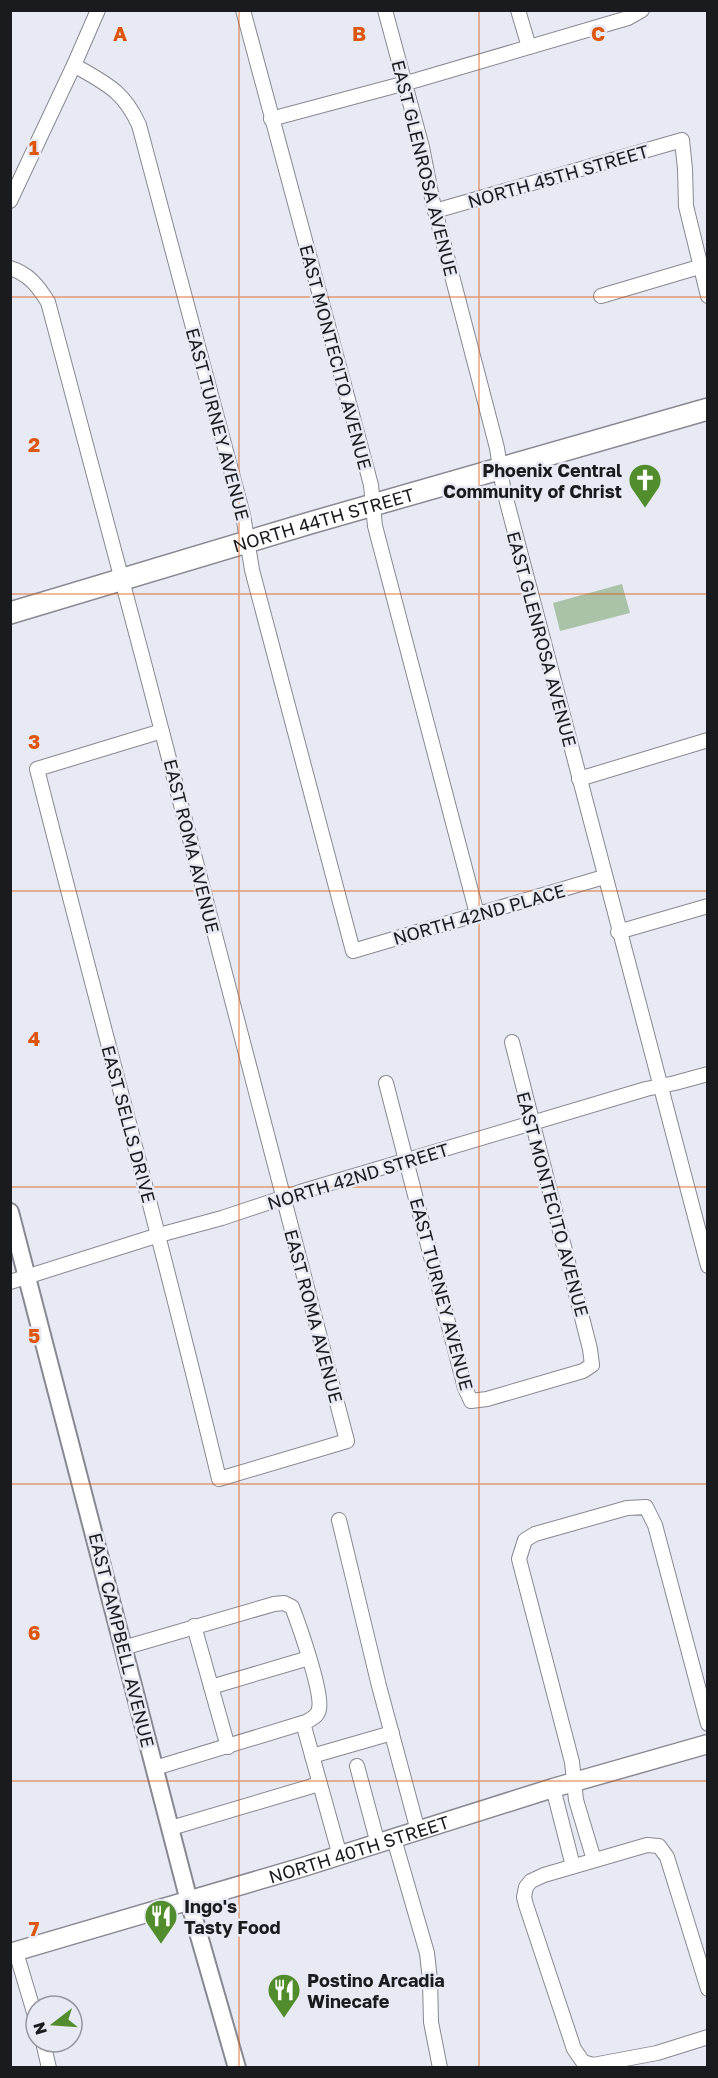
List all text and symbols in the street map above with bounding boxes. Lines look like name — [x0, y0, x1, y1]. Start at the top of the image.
text: A — [113, 21, 127, 45]
text: B — [352, 21, 366, 45]
text: C — [591, 21, 605, 45]
street label: EAST GLENROSA AVENUE — [387, 58, 463, 278]
text: 1 — [29, 135, 39, 159]
street label: NORTH 45TH STREET — [465, 140, 651, 212]
street label: EAST MONTECITO AVENUE — [295, 242, 377, 472]
street label: EAST TURNEY AVENUE — [182, 325, 254, 523]
text: 2 — [28, 432, 40, 456]
place label: Phoenix Central Community of Christ — [443, 459, 622, 502]
church icon: Phoenix Central Community of Christ — [627, 462, 663, 509]
street label: NORTH 44TH STREET — [230, 483, 417, 557]
street label: EAST GLENROSA AVENUE — [503, 529, 581, 749]
text: 3 — [28, 729, 40, 753]
street label: EAST ROMA AVENUE — [160, 757, 224, 935]
street label: NORTH 42ND PLACE — [390, 879, 568, 949]
text: 4 — [28, 1026, 40, 1050]
street label: EAST SELLS DRIVE — [97, 1043, 161, 1205]
street label: EAST MONTECITO AVENUE — [512, 1089, 594, 1319]
street label: NORTH 42ND STREET — [265, 1138, 451, 1214]
street label: EAST TURNEY AVENUE — [406, 1195, 478, 1393]
street label: EAST ROMA AVENUE — [280, 1227, 348, 1405]
text: 5 — [28, 1323, 40, 1347]
street label: EAST CAMPBELL AVENUE — [85, 1530, 159, 1750]
text: 6 — [28, 1620, 40, 1644]
street label: NORTH 40TH STREET — [266, 1811, 452, 1888]
place label: Ingo's Tasty Food — [184, 1895, 281, 1938]
restaurant icon: Ingo's Tasty Food — [143, 1898, 179, 1945]
text: 7 — [29, 1916, 40, 1940]
place label: Postino Arcadia Winecafe — [307, 1969, 445, 2012]
restaurant icon: Postino Arcadia Winecafe — [266, 1972, 302, 2019]
north arrow — [24, 1994, 84, 2054]
text: N — [28, 2020, 51, 2037]

